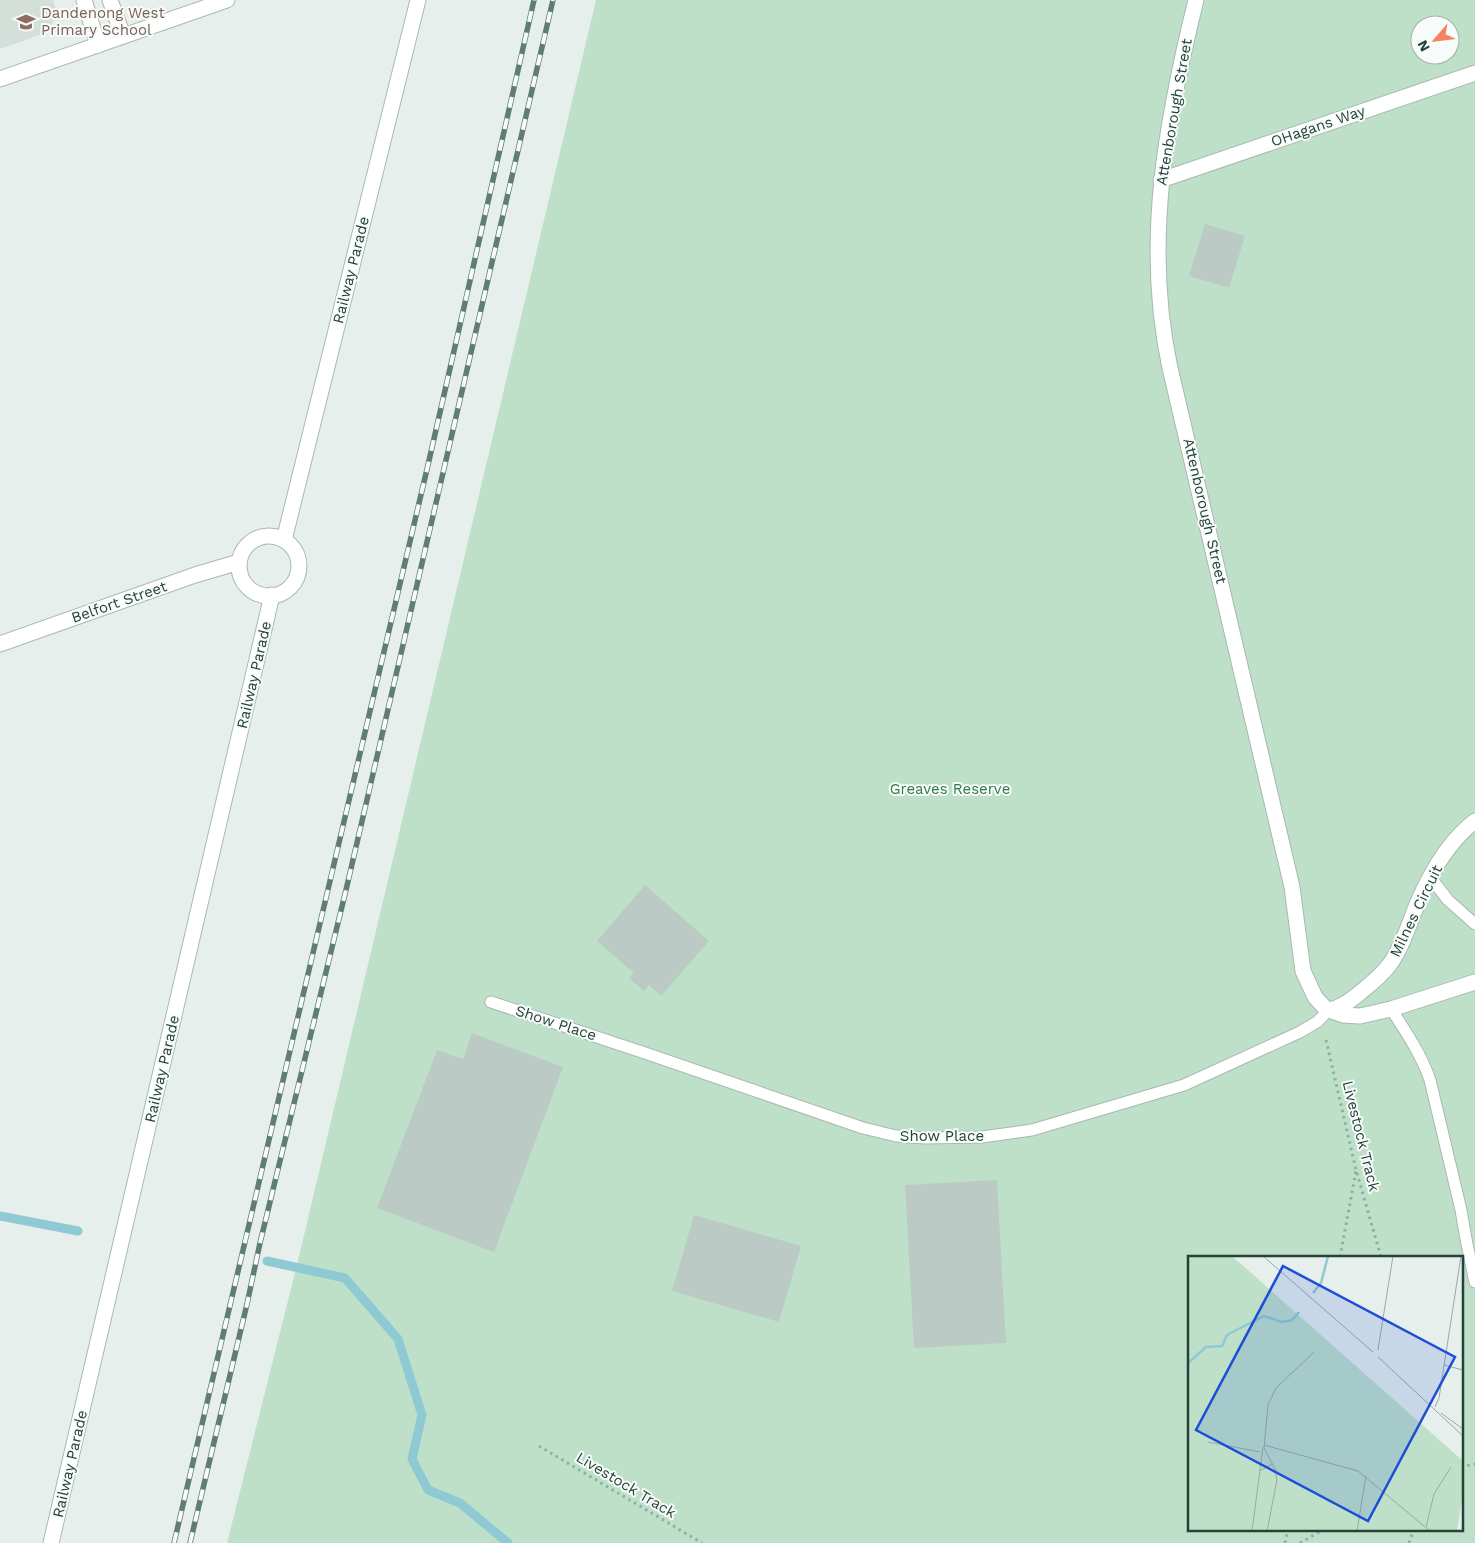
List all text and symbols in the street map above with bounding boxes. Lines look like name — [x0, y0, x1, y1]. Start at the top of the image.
place label: Dandenong West Primary School — [41, 4, 165, 39]
school or university icon: Dandenong West Primary School — [15, 11, 37, 33]
north arrow — [1410, 15, 1460, 65]
street label: Attenborough Street — [1152, 36, 1196, 187]
text: N — [1414, 38, 1433, 54]
street label: OHagans Way — [1268, 101, 1368, 151]
street label: Railway Parade — [329, 215, 373, 325]
street label: Attenborough Street — [1179, 436, 1231, 586]
street label: Belfort Street — [69, 577, 170, 627]
street label: Railway Parade — [233, 619, 275, 731]
park label: Greaves Reserve — [890, 780, 1010, 798]
street label: Milnes Circuit — [1386, 861, 1446, 960]
street label: Show Place — [513, 1001, 599, 1045]
street label: Railway Parade — [141, 1013, 183, 1125]
street label: Livestock Track — [1339, 1079, 1384, 1194]
street label: Show Place — [900, 1127, 984, 1145]
inset map — [1188, 1256, 1462, 1530]
street label: Railway Parade — [49, 1408, 91, 1520]
street label: Livestock Track — [573, 1448, 680, 1522]

